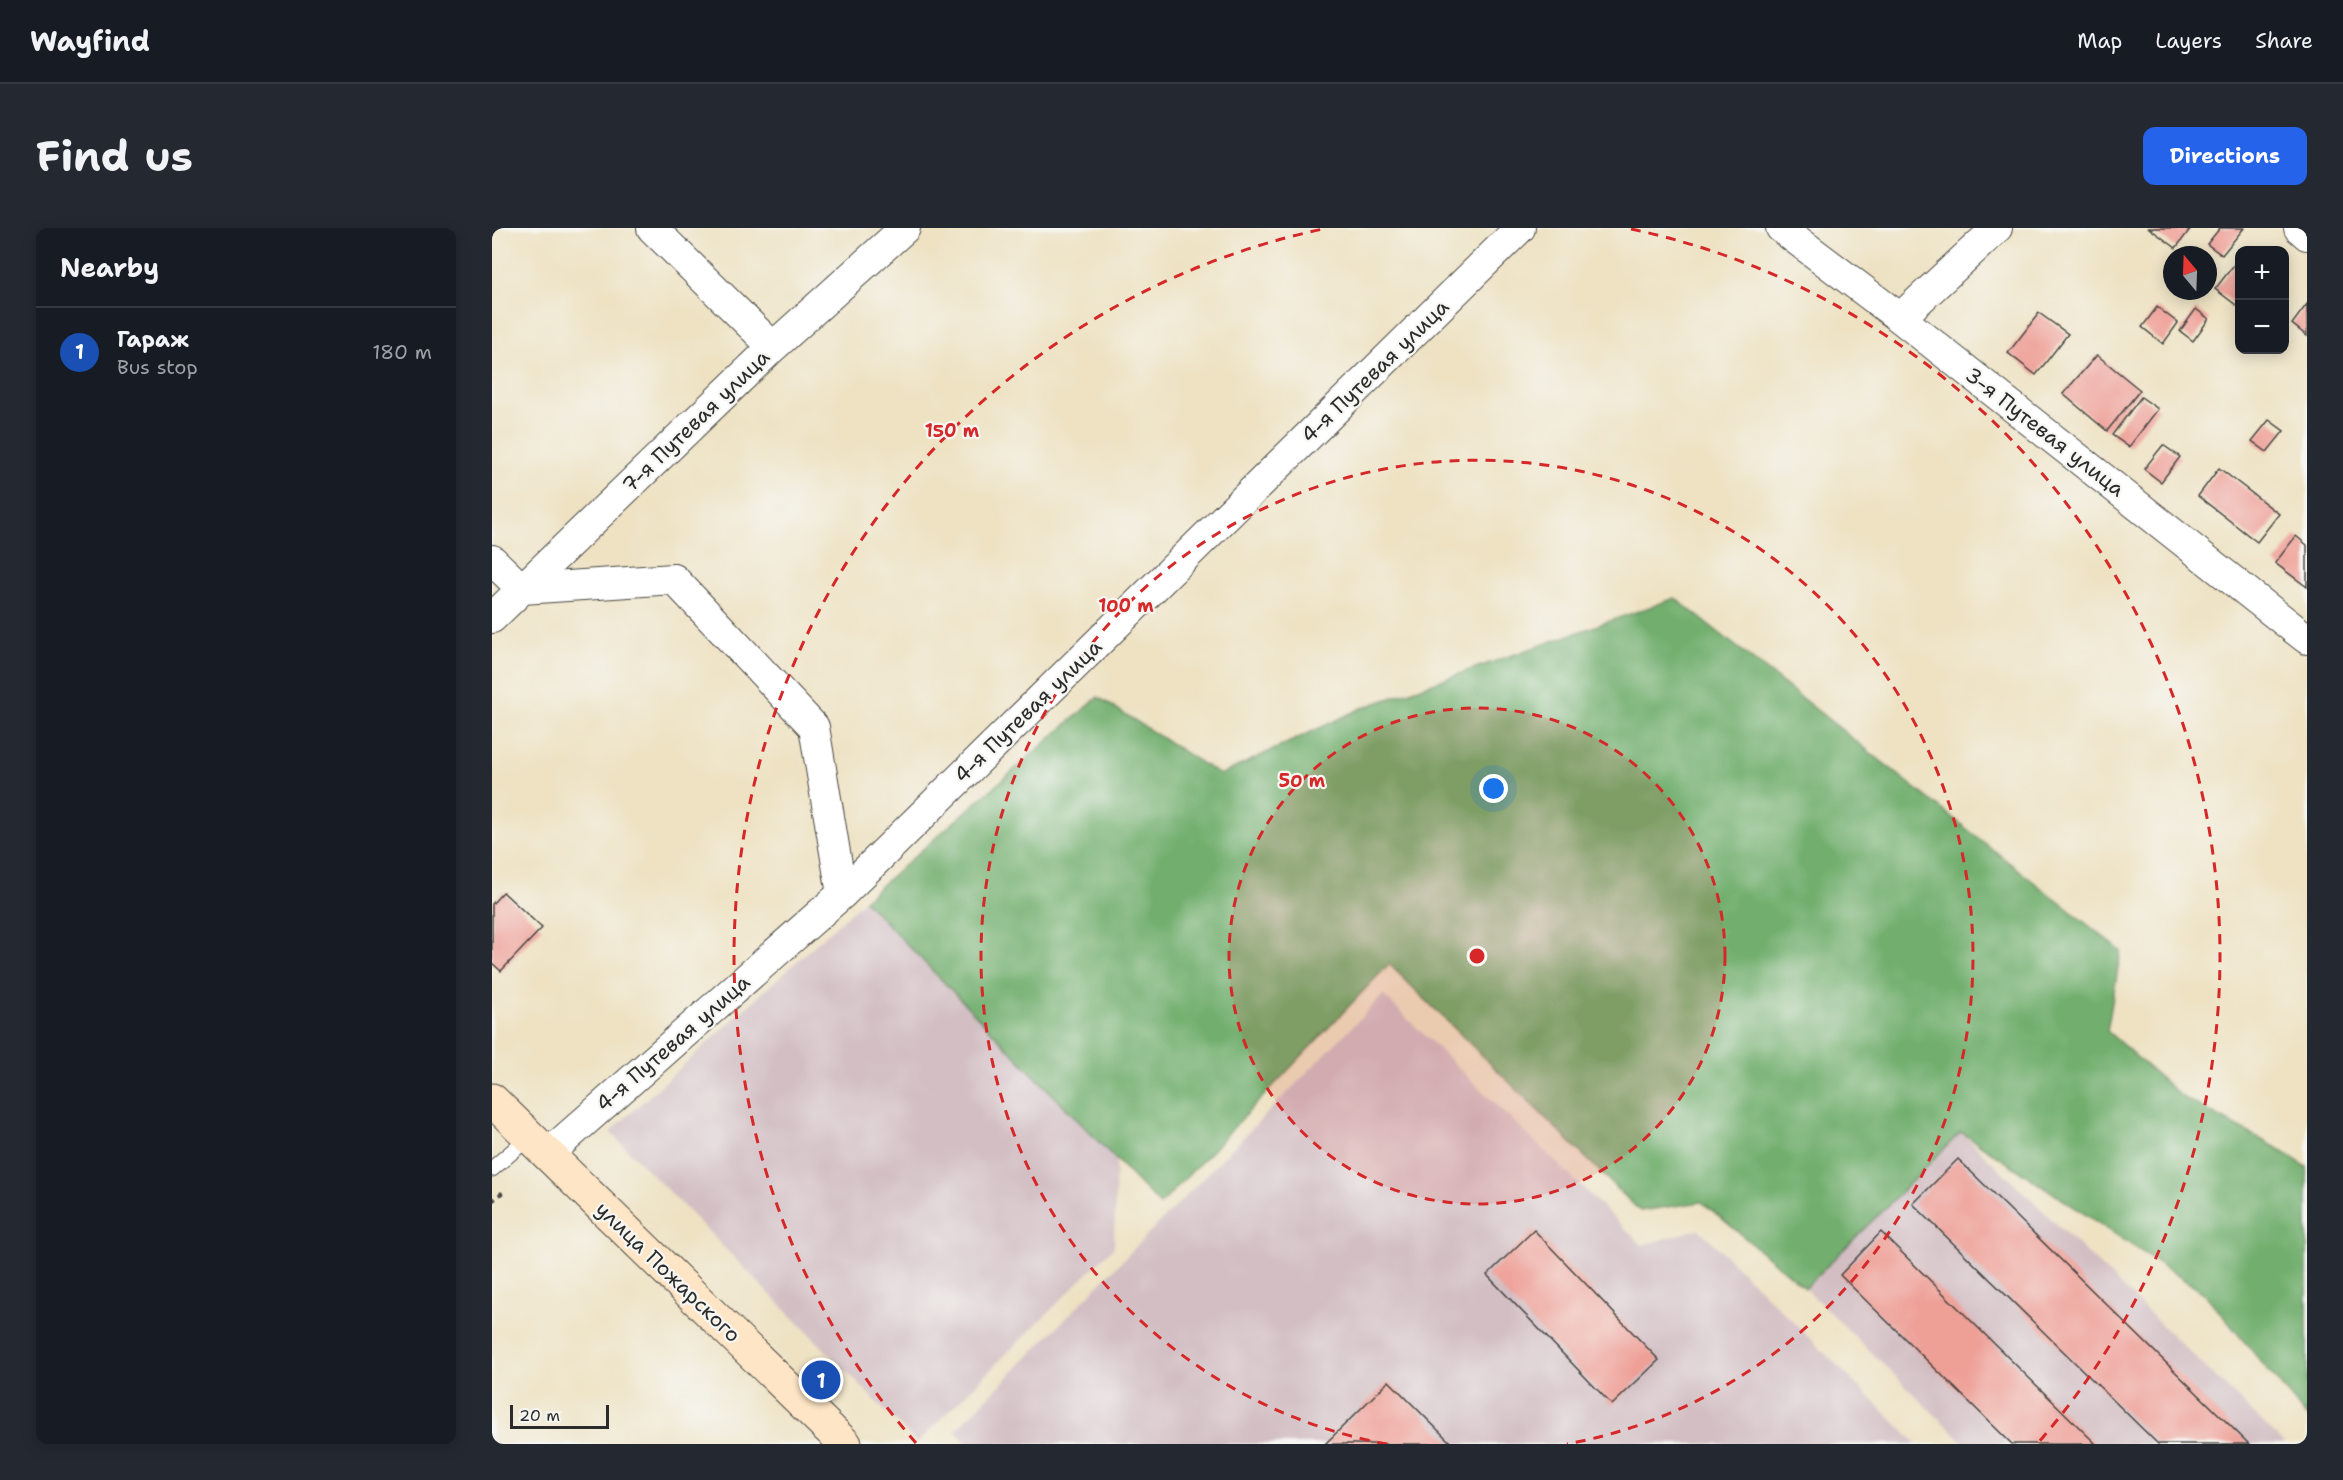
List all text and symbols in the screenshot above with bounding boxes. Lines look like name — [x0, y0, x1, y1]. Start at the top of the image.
text: Wayfind — [30, 22, 150, 60]
text: Map — [2077, 27, 2122, 55]
text: Layers — [2155, 27, 2222, 55]
text: Share — [2255, 27, 2313, 55]
button: Directions — [2143, 127, 2307, 185]
text: Find us — [36, 128, 193, 184]
north arrow — [2163, 246, 2217, 300]
map controls — [2235, 246, 2289, 354]
button: + — [2235, 246, 2289, 300]
text: Nearby — [60, 250, 159, 285]
street label: 4-я Путевая улица — [1295, 293, 1455, 449]
button: − — [2235, 300, 2289, 354]
text: Гараж — [117, 325, 189, 354]
text: 1 — [75, 339, 84, 365]
text: 180 m — [372, 339, 432, 365]
street label: 7-я Путевая улица — [616, 343, 776, 499]
text: Bus stop — [117, 354, 198, 380]
street label: 3-я Путевая улица — [1959, 361, 2131, 503]
text: 150 m — [925, 419, 980, 443]
text: 100 m — [1098, 594, 1154, 618]
street label: 4-я Путевая улица — [948, 633, 1108, 789]
text: 50 m — [1279, 769, 1326, 793]
your location — [1479, 774, 1508, 803]
centre of rings — [1467, 946, 1487, 966]
street label: 4-я Путевая улица — [590, 968, 756, 1118]
street label: улица Пожарского — [589, 1195, 747, 1349]
pin: 1 — [802, 1358, 840, 1402]
scale bar — [510, 1402, 609, 1430]
text: 20 m — [519, 1405, 560, 1426]

